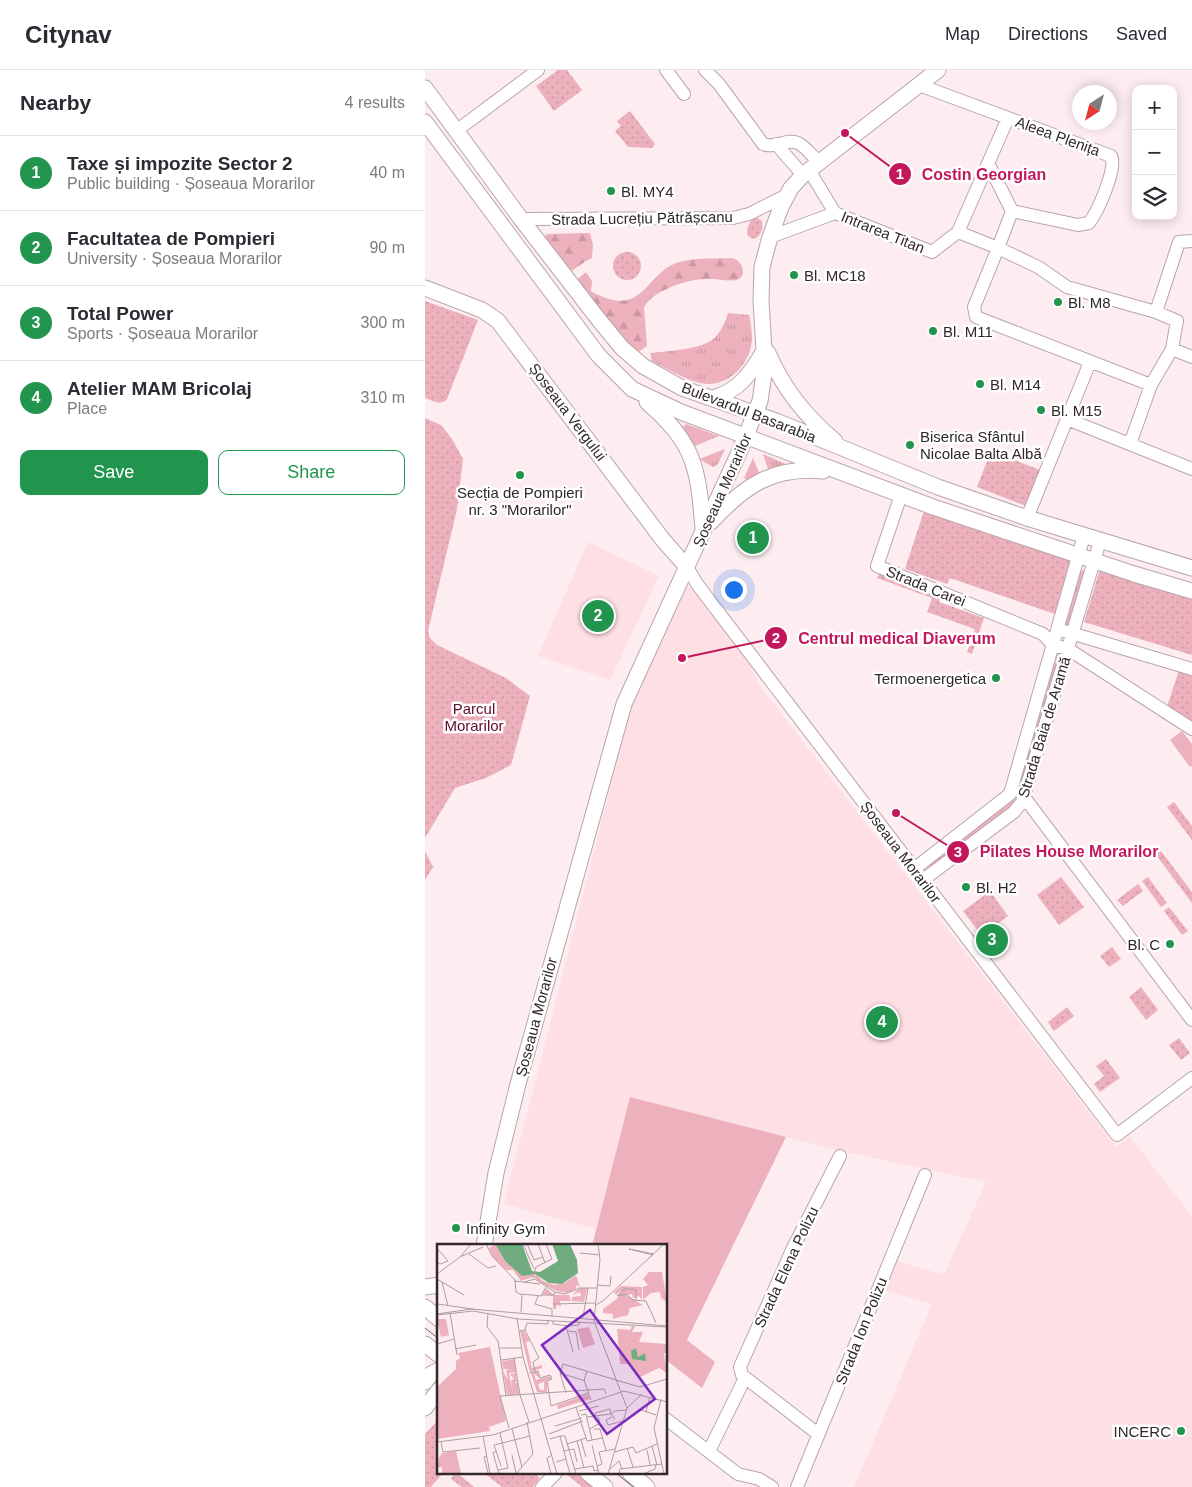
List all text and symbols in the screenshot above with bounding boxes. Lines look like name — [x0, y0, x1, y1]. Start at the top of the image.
text: Citynav — [25, 21, 112, 48]
text: Map — [945, 24, 980, 44]
text: Directions — [1008, 24, 1088, 44]
text: Saved — [1116, 24, 1167, 44]
north arrow — [1072, 85, 1117, 130]
map controls — [1132, 85, 1177, 220]
button: + — [1132, 85, 1177, 130]
text: Nearby — [20, 91, 91, 114]
text: 4 results — [345, 94, 405, 111]
street label: Aleea Plenița — [1014, 113, 1103, 159]
button: − — [1132, 130, 1177, 175]
text: Taxe și impozite Sector 2 — [67, 153, 293, 174]
callout: Costin Georgian — [887, 158, 1057, 189]
text: 1 — [32, 164, 40, 181]
text: 40 m — [369, 164, 405, 181]
text: 1 — [896, 165, 904, 182]
text: Costin Georgian — [922, 166, 1046, 183]
text: Public building · Șoseaua Morarilor — [67, 175, 315, 192]
button: layers — [1132, 175, 1177, 220]
place label: Bl. MY4 — [621, 183, 674, 200]
marker: Bl. MY4 — [605, 185, 617, 197]
street label: Strada Lucrețiu Pătrășcanu — [551, 208, 733, 228]
street label: Intrarea Titan — [839, 208, 927, 256]
text: Facultatea de Pompieri — [67, 228, 275, 249]
text: 2 — [32, 239, 40, 256]
text: 90 m — [369, 239, 405, 256]
text: University · Șoseaua Morarilor — [67, 250, 282, 267]
place label: Bl. MC18 — [804, 267, 866, 284]
marker: Bl. MC18 — [788, 269, 800, 281]
place label: Bl. M8 — [1068, 294, 1111, 311]
marker: Bl. M8 — [1052, 296, 1064, 308]
text: Total Power — [67, 303, 173, 324]
text: 3 — [32, 314, 40, 331]
text: 300 m — [361, 314, 405, 331]
place label: Bl. M11 — [943, 323, 993, 340]
text: Sports · Șoseaua Morarilor — [67, 325, 258, 342]
marker: Bl. M11 — [927, 325, 939, 337]
street label: Șoseaua Vergului — [526, 360, 610, 464]
place label: Bl. M14 — [990, 376, 1041, 393]
text: Atelier MAM Bricolaj — [67, 378, 252, 399]
marker: Bl. M14 — [974, 378, 986, 390]
street label: Bulevardul Basarabia — [679, 379, 819, 446]
text: 4 — [32, 389, 40, 406]
text: 310 m — [361, 389, 405, 406]
text: Place — [67, 400, 107, 417]
place label: Bl. M15 — [1051, 402, 1102, 419]
marker: Bl. M15 — [1035, 404, 1047, 416]
place label: Biserica Sfântul Nicolae Balta Albă — [920, 428, 1042, 462]
street label: Șoseaua Morarilor — [689, 431, 755, 549]
marker: Biserica Sfântul Nicolae Balta Albă — [904, 439, 916, 451]
button: Save — [20, 450, 208, 495]
button: Share — [218, 450, 405, 495]
marker: Secția de Pompieri nr. 3 "Morarilor" — [514, 469, 526, 481]
place label: Secția de Pompieri nr. 3 "Morarilor" — [457, 484, 583, 518]
pin: 1 — [737, 519, 769, 557]
street label: Strada Carei — [884, 562, 968, 610]
your location — [721, 577, 747, 603]
pin: 2 — [582, 597, 614, 635]
callout: Centrul medical Diaverum — [763, 623, 1006, 654]
text: 2 — [772, 629, 780, 646]
text: Centrul medical Diaverum — [798, 630, 996, 647]
street label: Strada Baia de Aramă — [1014, 654, 1074, 800]
place label: Termoenergetica — [874, 670, 987, 687]
marker: Termoenergetica — [990, 672, 1002, 684]
park label: Parcul Morarilor — [444, 700, 504, 734]
street label: Șoseaua Morarilor — [857, 798, 945, 906]
callout: Pilates House Morarilor — [945, 836, 1169, 867]
text: 3 — [954, 843, 962, 860]
text: Pilates House Morarilor — [980, 843, 1158, 860]
place label: Bl. H2 — [976, 879, 1017, 896]
marker: Bl. H2 — [960, 881, 972, 893]
pin: 3 — [976, 921, 1008, 959]
place label: Bl. C — [1127, 936, 1160, 953]
marker: Bl. C — [1164, 938, 1176, 950]
street label: Șoseaua Morarilor — [512, 956, 560, 1078]
pin: 4 — [866, 1003, 898, 1041]
street label: Strada Elena Polizu — [750, 1204, 822, 1330]
place label: Infinity Gym — [466, 1220, 545, 1237]
marker: Infinity Gym — [450, 1222, 462, 1234]
inset map — [437, 1244, 667, 1474]
street label: Strada Ion Polizu — [832, 1275, 890, 1387]
place label: INCERC — [1113, 1423, 1171, 1440]
marker: INCERC — [1175, 1425, 1187, 1437]

